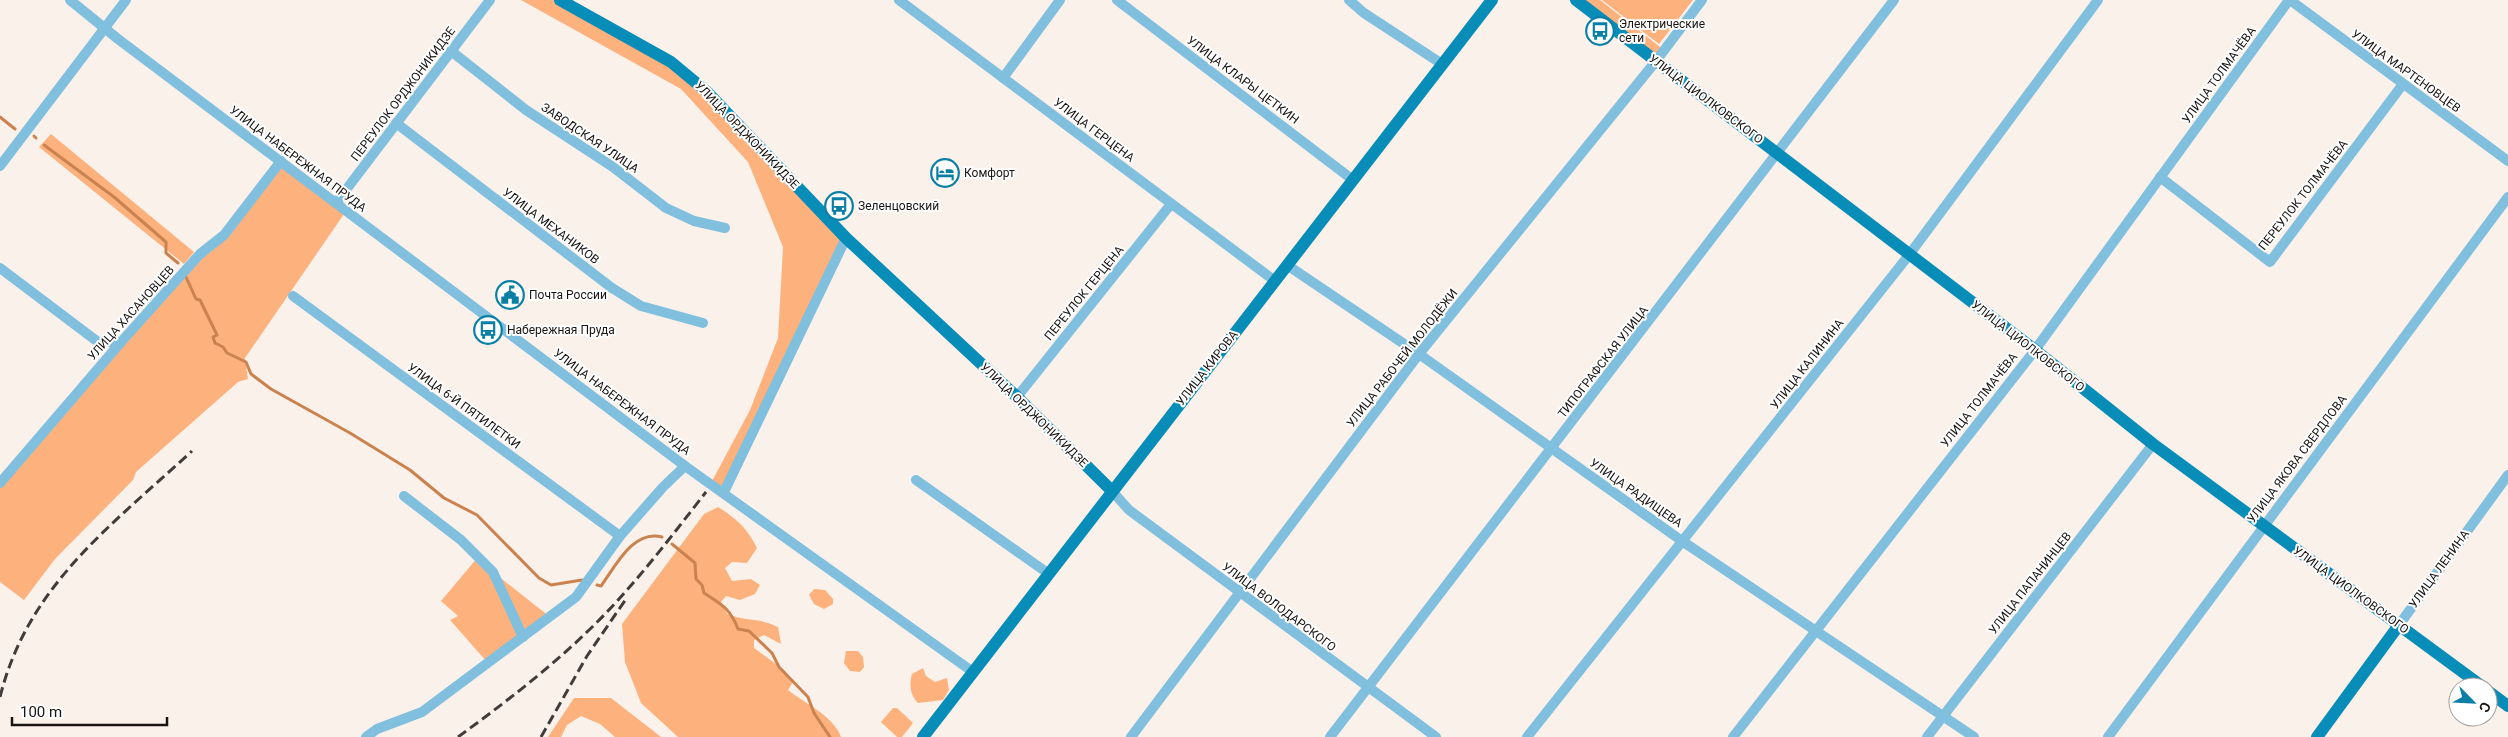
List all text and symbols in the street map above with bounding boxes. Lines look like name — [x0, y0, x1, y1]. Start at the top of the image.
bus stop icon: Электрические сети — [1585, 16, 1615, 46]
place label: Электрические сети — [1619, 17, 1705, 45]
street label: УЛИЦА ТОЛМАЧЁВА — [2179, 23, 2259, 126]
street label: ПЕРЕУЛОК ОРДЖОНИКИДЗЕ — [348, 24, 458, 164]
street label: УЛИЦА МАРТЕНОВЦЕВ — [2349, 27, 2463, 115]
street label: УЛИЦА КЛАРЫ ЦЕТКИН — [1184, 33, 1302, 127]
street label: УЛИЦА ЦИОЛКОВСКОГО — [1646, 51, 1766, 147]
street label: УЛИЦА ОРДЖОНИКИДЗЕ — [692, 78, 802, 192]
street label: УЛИЦА ГЕРЦЕНА — [1051, 95, 1137, 165]
street label: ЗАВОДСКАЯ УЛИЦА — [539, 100, 641, 176]
street label: УЛИЦА НАБЕРЕЖНАЯ ПРУДА — [227, 103, 369, 215]
street label: ПЕРЕУЛОК ТОЛМАЧЁВА — [2255, 136, 2351, 253]
hotel icon: Комфорт — [930, 158, 960, 188]
place label: Комфорт — [964, 166, 1015, 180]
street label: УЛИЦА МЕХАНИКОВ — [500, 185, 602, 267]
bus stop icon: Зеленцовский — [824, 191, 854, 221]
place label: Зеленцовский — [858, 199, 939, 213]
street label: ПЕРЕУЛОК ГЕРЦЕНА — [1042, 243, 1127, 343]
street label: УЛИЦА ХАСАНОВЦЕВ — [85, 263, 177, 363]
public building icon: Почта России — [495, 280, 525, 310]
street label: УЛИЦА РАБОЧЕЙ МОЛОДЁЖИ — [1343, 286, 1460, 430]
place label: Почта России — [529, 288, 607, 302]
street label: УЛИЦА ЦИОЛКОВСКОГО — [1969, 298, 2087, 394]
street label: ТИПОГРАФСКАЯ УЛИЦА — [1555, 303, 1651, 421]
bus stop icon: Набережная Пруда — [473, 315, 503, 345]
street label: УЛИЦА КАЛИНИНА — [1768, 316, 1847, 412]
place label: Набережная Пруда — [507, 323, 615, 337]
street label: УЛИЦА КИРОВА — [1173, 328, 1241, 408]
street label: УЛИЦА НАБЕРЕЖНАЯ ПРУДА — [551, 346, 693, 458]
street label: УЛИЦА ТОЛМАЧЁВА — [1937, 349, 2020, 450]
street label: УЛИЦА 6-Й ПЯТИЛЕТКИ — [405, 359, 524, 452]
street label: УЛИЦА ОРДЖОНИКИДЗЕ — [977, 360, 1091, 470]
street label: УЛИЦА ЯКОВА СВЕРДЛОВА — [2244, 392, 2350, 526]
street label: УЛИЦА РАДИЩЕВА — [1587, 456, 1685, 530]
street label: УЛИЦА ЛЕНИНА — [2406, 527, 2472, 611]
street label: УЛИЦА ПАПАНИНЦЕВ — [1986, 529, 2074, 637]
street label: УЛИЦА ЦИОЛКОВСКОГО — [2291, 543, 2411, 637]
street label: УЛИЦА ВОЛОДАРСКОГО — [1219, 560, 1339, 654]
north arrow — [2448, 677, 2498, 727]
scale bar — [12, 694, 168, 726]
text: С — [2476, 700, 2494, 715]
text: 100 m — [20, 703, 62, 721]

